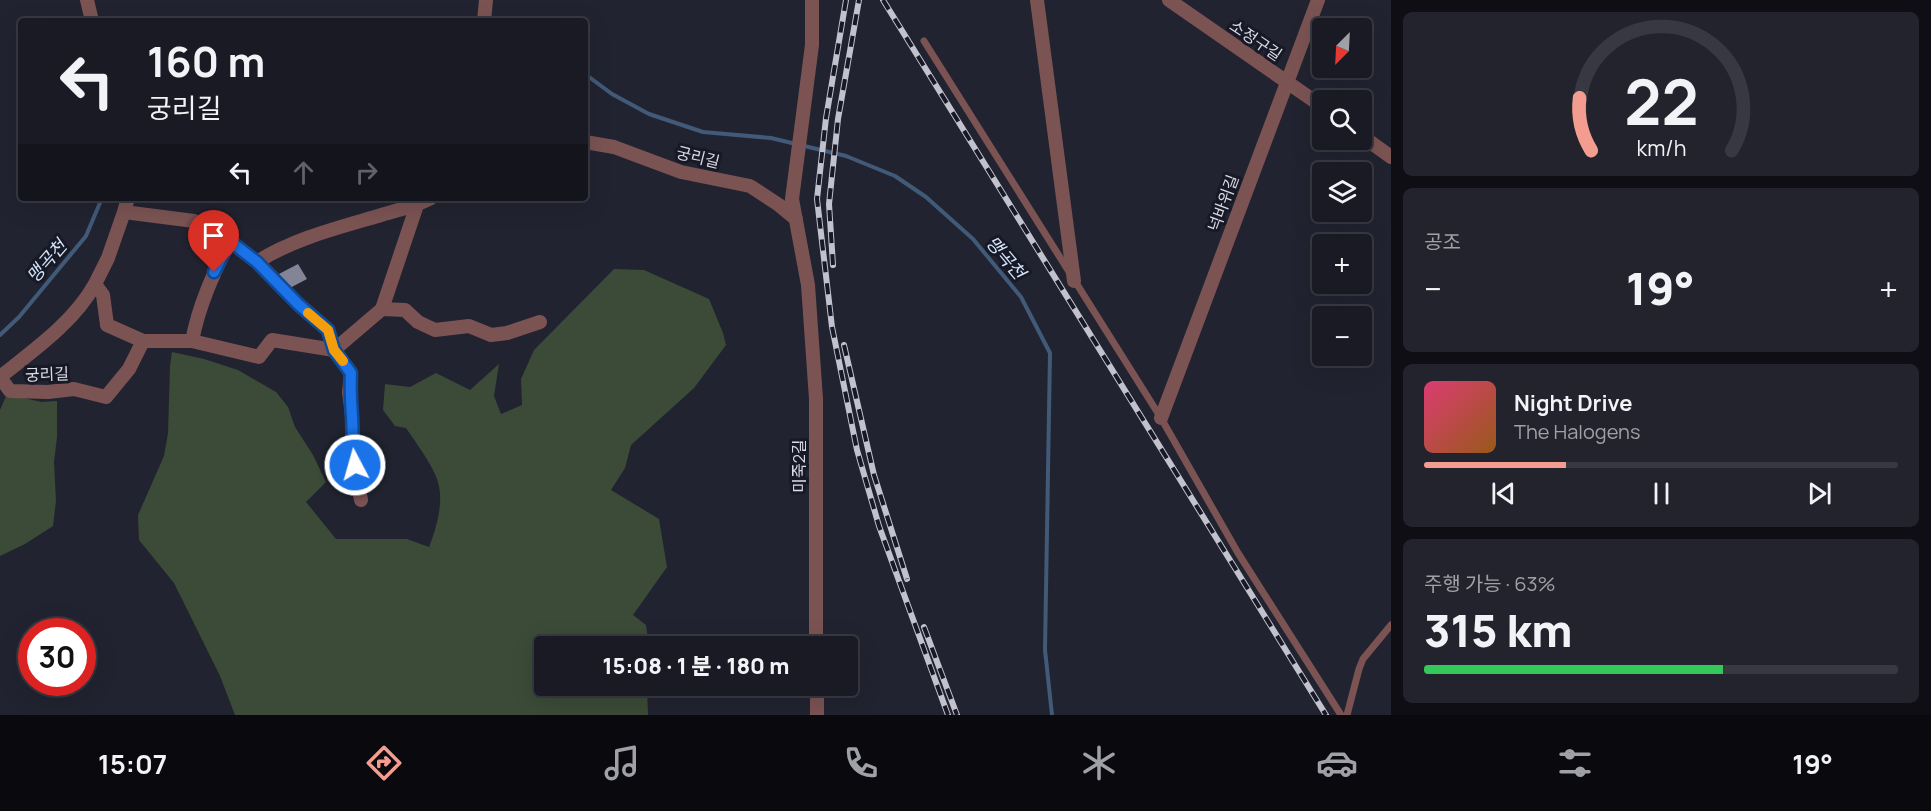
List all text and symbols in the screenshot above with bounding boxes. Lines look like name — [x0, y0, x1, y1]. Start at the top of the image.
street label: 소정구길 — [1225, 14, 1287, 66]
north arrow — [1312, 18, 1372, 78]
map controls — [1312, 18, 1372, 366]
text: 160 m — [147, 32, 265, 90]
icon: left — [48, 42, 126, 120]
text: 22 — [1624, 58, 1698, 144]
text: 궁리길 — [147, 89, 222, 126]
button: search — [1312, 90, 1372, 150]
text: km/h — [1636, 133, 1686, 162]
street label: 궁리길 — [674, 141, 722, 173]
icon: left — [224, 156, 257, 189]
icon: ahead — [287, 156, 320, 189]
icon: right — [350, 156, 383, 189]
button: layers — [1312, 162, 1372, 222]
street label: 넉바위길 — [1203, 172, 1243, 234]
pin — [188, 210, 239, 272]
icon: arrive — [197, 219, 230, 252]
text: 공조 — [1424, 228, 1461, 255]
water label: 맹곡천 — [981, 230, 1033, 286]
water label: 맹곡천 — [21, 233, 73, 288]
button: + — [1312, 234, 1372, 294]
text: 19° — [1626, 257, 1695, 319]
text: − — [1424, 266, 1442, 311]
text: + — [1879, 266, 1898, 311]
button: − — [1312, 306, 1372, 366]
street label: 궁리길 — [25, 362, 69, 386]
text: Night Drive — [1514, 388, 1633, 418]
text: The Halogens — [1514, 418, 1640, 445]
position arrow — [323, 433, 387, 497]
street label: 미죽2길 — [788, 439, 810, 493]
icon: previous — [1487, 477, 1520, 510]
icon: pause — [1645, 477, 1678, 510]
icon: next — [1803, 477, 1836, 510]
text: 주행 가능 · 63% — [1424, 570, 1556, 597]
text: 315 km — [1424, 599, 1573, 661]
speed limit sign: 30 — [18, 618, 96, 696]
text: 15:08 · 1 분 · 180 m — [603, 651, 789, 681]
icon: directions — [363, 742, 405, 784]
icon: music — [601, 742, 643, 784]
icon: phone — [840, 742, 882, 784]
icon: climate — [1078, 742, 1120, 784]
icon: car — [1316, 742, 1358, 784]
icon: filters — [1554, 742, 1596, 784]
text: 15:07 — [98, 745, 167, 782]
text: 19° — [1792, 745, 1833, 782]

